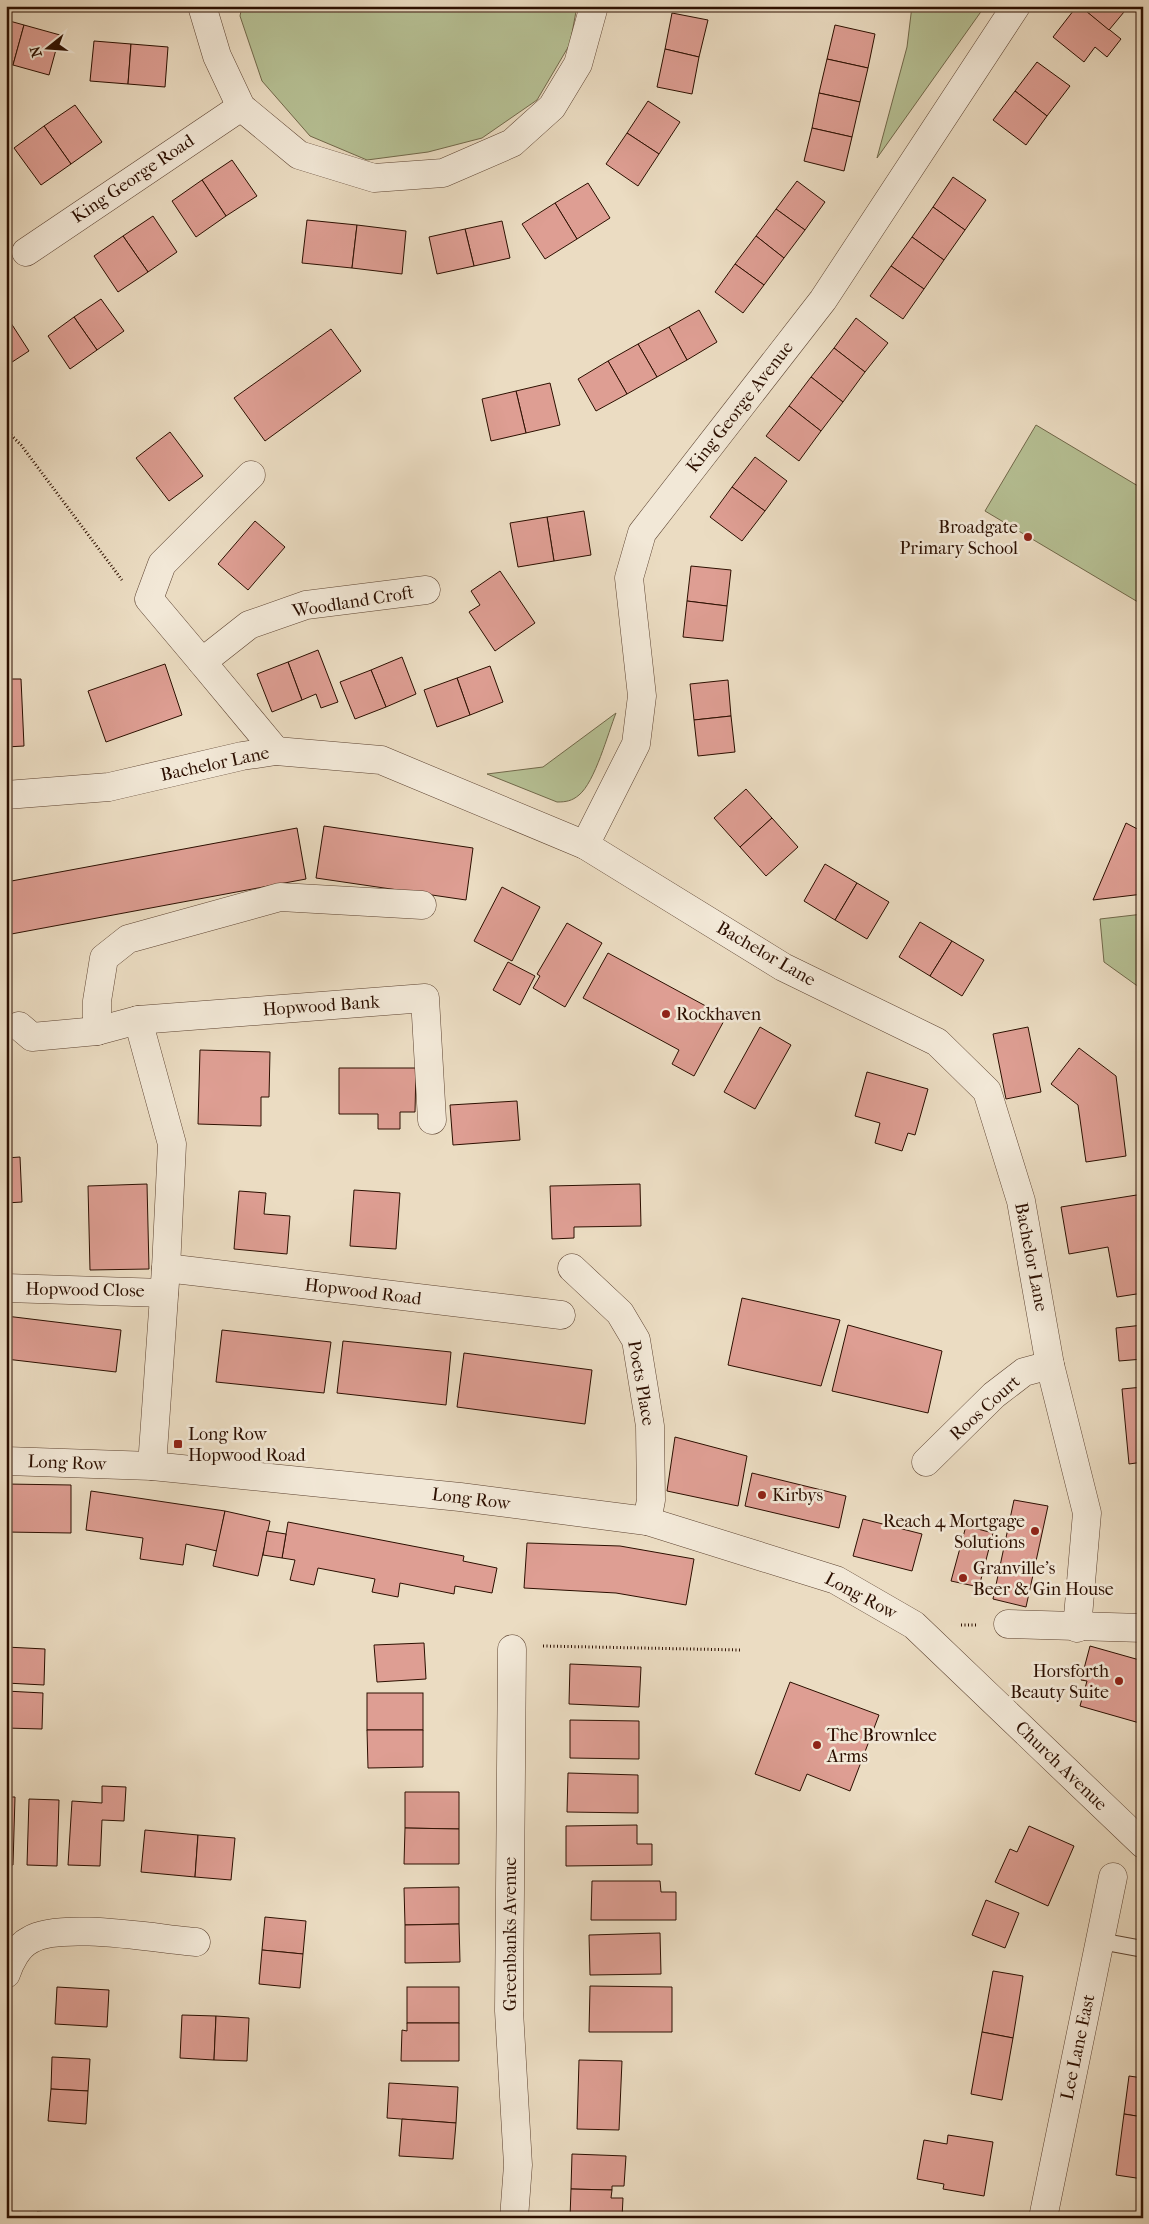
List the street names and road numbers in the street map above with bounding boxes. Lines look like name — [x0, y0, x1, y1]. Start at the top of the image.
street label: King George Road — [68, 130, 198, 228]
street label: King George Avenue — [682, 337, 798, 477]
street label: Woodland Croft — [290, 582, 416, 622]
street label: Bachelor Lane — [159, 742, 271, 786]
street label: Bachelor Lane — [713, 917, 819, 991]
street label: Hopwood Bank — [262, 991, 381, 1021]
street label: Bachelor Lane — [1010, 1201, 1052, 1313]
street label: Hopwood Road — [303, 1274, 423, 1310]
street label: Hopwood Close — [25, 1278, 145, 1302]
street label: Poets Place — [623, 1339, 659, 1427]
street label: Roos Court — [946, 1371, 1025, 1445]
street label: Long Row — [27, 1451, 107, 1475]
street label: Long Row — [431, 1484, 512, 1514]
street label: Long Row — [821, 1568, 901, 1624]
street label: Church Avenue — [1011, 1717, 1111, 1815]
street label: Greenbanks Avenue — [500, 1857, 521, 2011]
street label: Lee Lane East — [1057, 1992, 1100, 2102]

